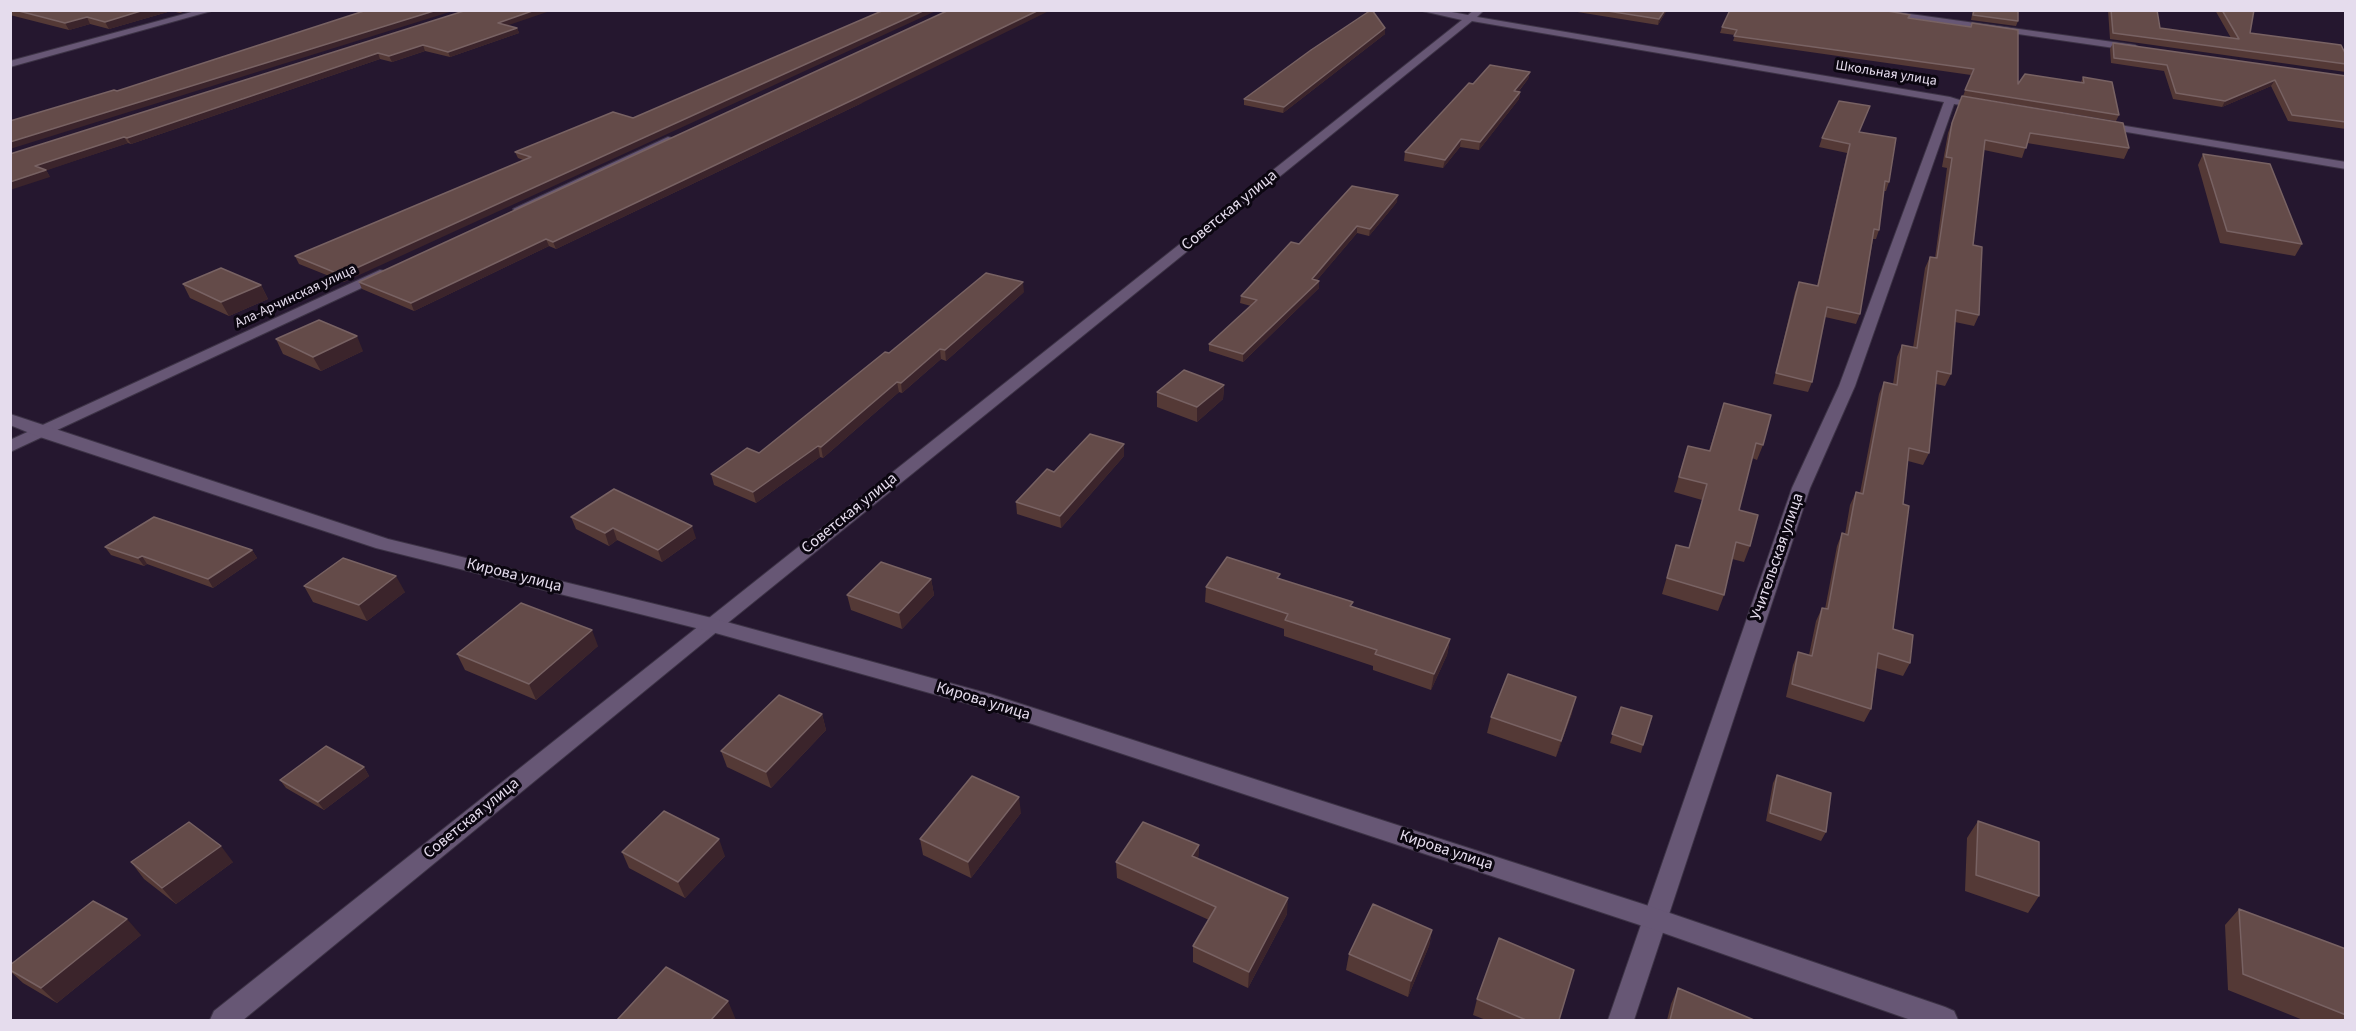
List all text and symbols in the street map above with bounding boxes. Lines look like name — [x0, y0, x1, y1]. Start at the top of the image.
street label: Школьная улица — [1834, 58, 1938, 90]
street label: Советская улица — [1178, 167, 1282, 255]
street label: Ала-Арчинская улица — [233, 261, 359, 333]
street label: Советская улица — [798, 470, 902, 558]
street label: Учительская улица — [1747, 491, 1809, 623]
street label: Кирова улица — [465, 555, 563, 597]
street label: Кирова улица — [934, 679, 1032, 725]
street label: Советская улица — [420, 775, 524, 863]
street label: Кирова улица — [1397, 827, 1495, 875]

